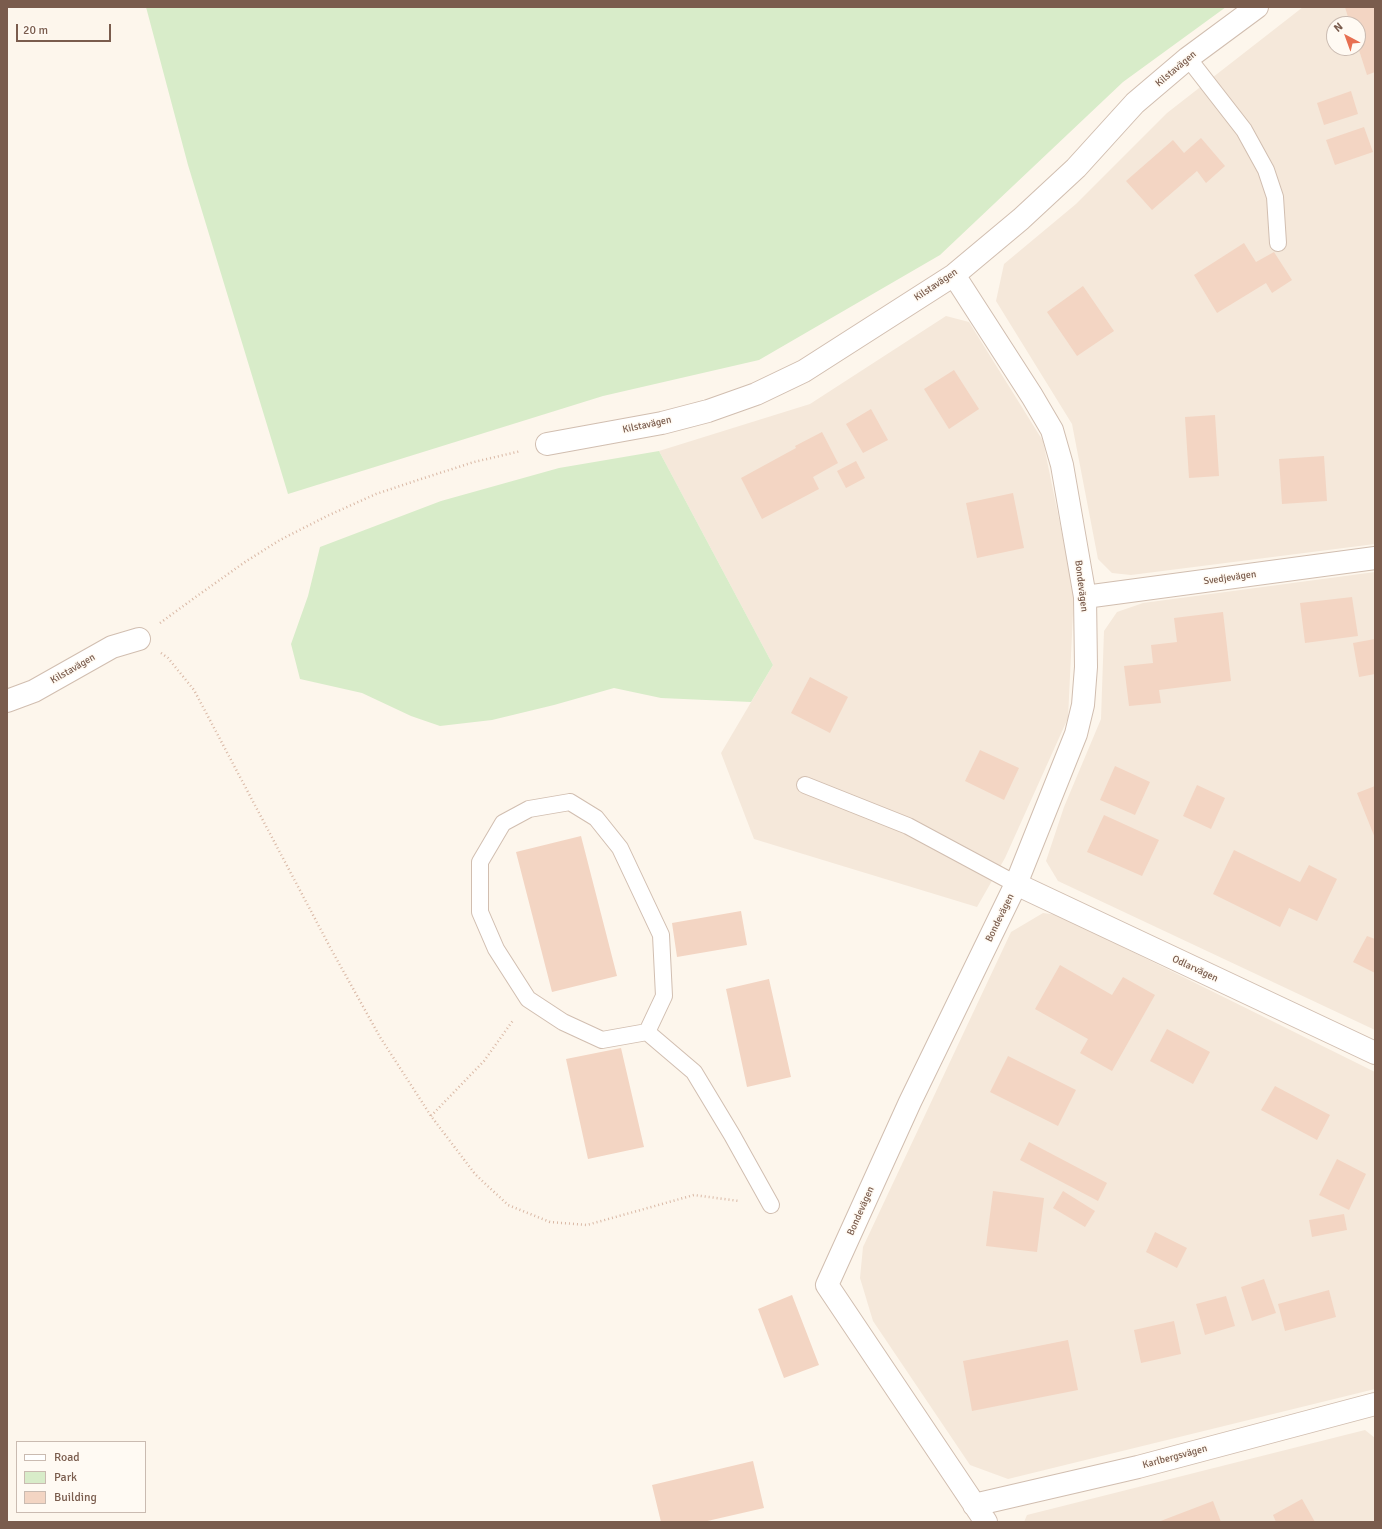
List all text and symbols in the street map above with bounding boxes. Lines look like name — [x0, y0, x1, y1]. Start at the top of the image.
scale bar — [18, 16, 113, 42]
north arrow — [1326, 16, 1366, 56]
text: N — [1331, 20, 1346, 35]
text: 20 m — [23, 23, 48, 38]
street label: Kilstavägen — [1153, 48, 1199, 90]
street label: Kilstavägen — [912, 266, 960, 304]
street label: Kilstavägen — [621, 414, 673, 436]
street label: Bondevägen — [1072, 559, 1090, 613]
street label: Svedjevägen — [1203, 568, 1257, 588]
street label: Kilstavägen — [48, 651, 98, 687]
street label: Bondevägen — [983, 892, 1017, 944]
street label: Odlarvägen — [1170, 953, 1220, 985]
street label: Bondevägen — [845, 1185, 877, 1237]
legend — [16, 1441, 146, 1513]
street label: Karlbergsvägen — [1141, 1443, 1209, 1471]
text: Road — [54, 1450, 80, 1465]
text: Park — [54, 1470, 77, 1485]
text: Building — [54, 1490, 97, 1505]

